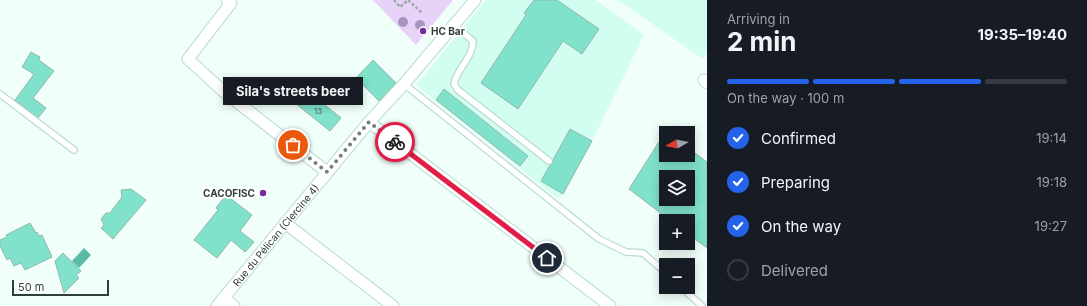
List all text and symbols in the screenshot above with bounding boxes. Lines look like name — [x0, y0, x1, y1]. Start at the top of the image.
text: Arriving in — [727, 11, 790, 27]
place label: HC Bar — [431, 25, 465, 37]
text: 19:35–19:40 — [978, 25, 1067, 44]
marker: HC Bar — [418, 26, 428, 36]
text: 2 min — [727, 26, 797, 57]
callout: Sila's streets beer — [223, 77, 363, 105]
text: Sila's streets beer — [236, 83, 350, 99]
text: On the way · 100 m — [727, 90, 844, 106]
house number: 13 — [314, 106, 322, 116]
courier — [375, 122, 415, 162]
north arrow — [659, 126, 695, 162]
map controls — [659, 126, 695, 294]
icon: check — [727, 127, 749, 149]
pin — [276, 128, 310, 162]
text: Confirmed — [761, 129, 836, 148]
text: 19:14 — [1036, 130, 1067, 146]
icon: bike — [384, 131, 406, 153]
icon: bag — [282, 134, 304, 156]
button: layers — [659, 170, 695, 206]
icon: check — [727, 171, 749, 193]
text: Preparing — [761, 173, 830, 192]
text: 19:18 — [1037, 174, 1067, 190]
street label: Rue du Pélican (Clercine 4) — [230, 182, 321, 289]
place label: CACOFISC — [203, 187, 255, 199]
marker: CACOFISC — [258, 188, 268, 198]
button: + — [659, 214, 695, 250]
icon: check — [727, 215, 749, 237]
text: On the way — [761, 217, 841, 236]
text: 19:27 — [1035, 218, 1067, 234]
pin — [530, 241, 564, 275]
icon: home — [536, 247, 558, 269]
button: − — [659, 258, 695, 294]
text: Delivered — [761, 261, 828, 280]
scale bar — [12, 278, 109, 297]
text: 50 m — [18, 280, 44, 294]

